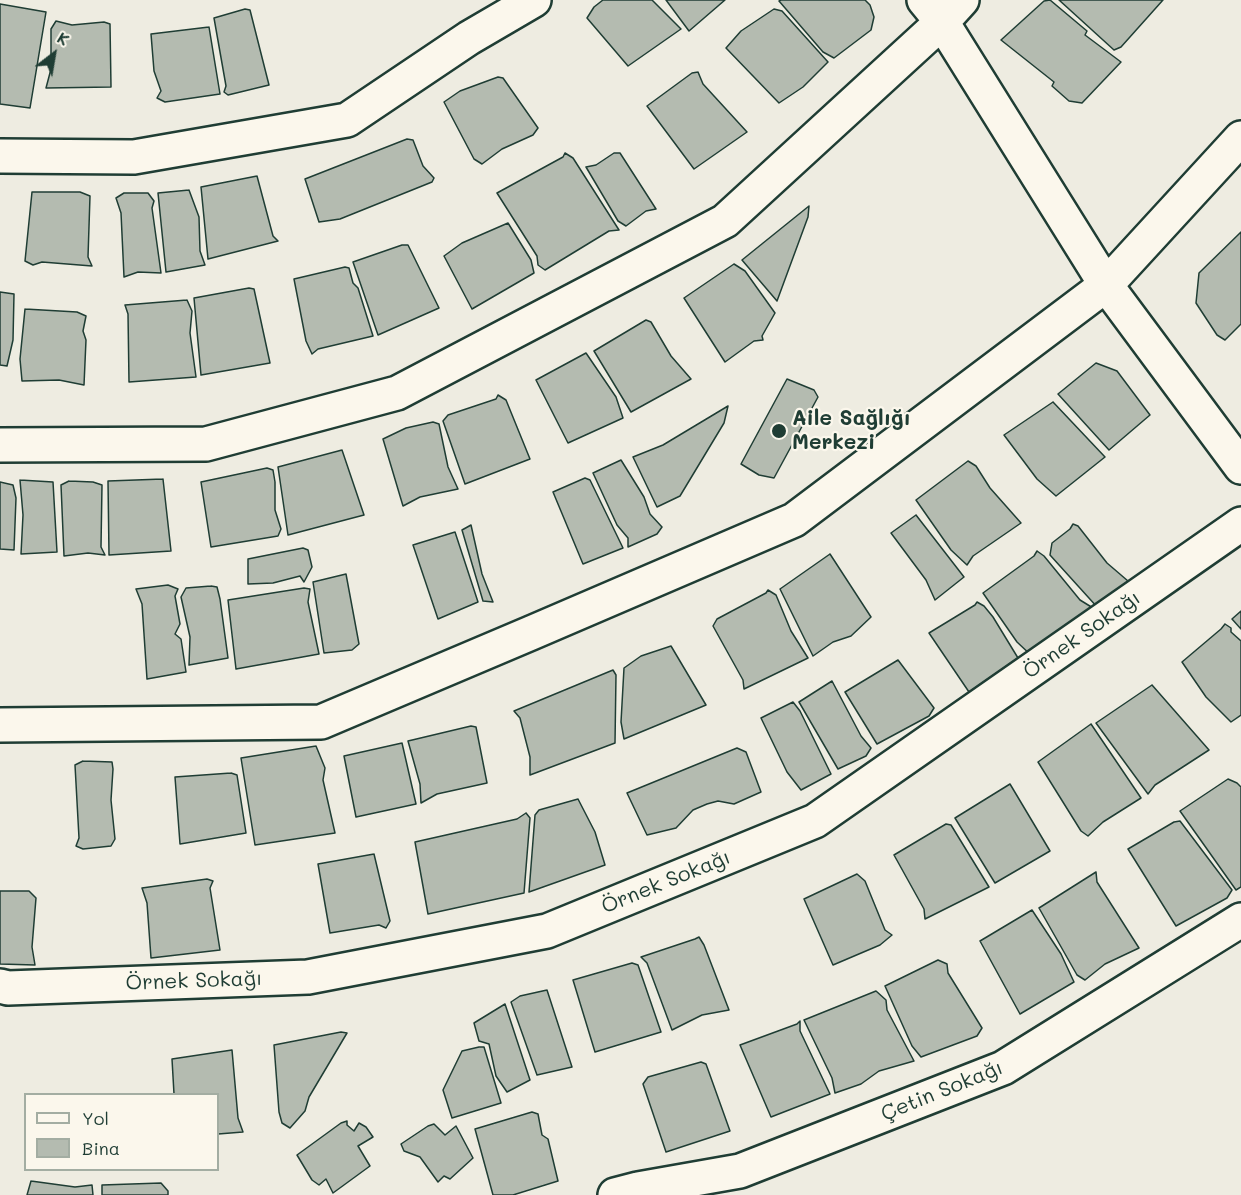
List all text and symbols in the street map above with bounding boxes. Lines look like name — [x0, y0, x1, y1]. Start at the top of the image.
north arrow — [24, 24, 84, 84]
text: K — [54, 26, 73, 50]
place label: Aile Sağlığı Merkezi — [792, 406, 911, 456]
marker: Aile Sağlığı Merkezi — [770, 422, 788, 440]
street label: Örnek Sokağı — [1019, 585, 1145, 685]
street label: Örnek Sokağı — [598, 845, 734, 919]
street label: Örnek Sokağı — [125, 966, 263, 996]
street label: Çetin Sokağı — [877, 1055, 1007, 1127]
legend — [24, 1093, 219, 1171]
text: Yol — [82, 1106, 109, 1130]
text: Bina — [82, 1136, 120, 1160]

